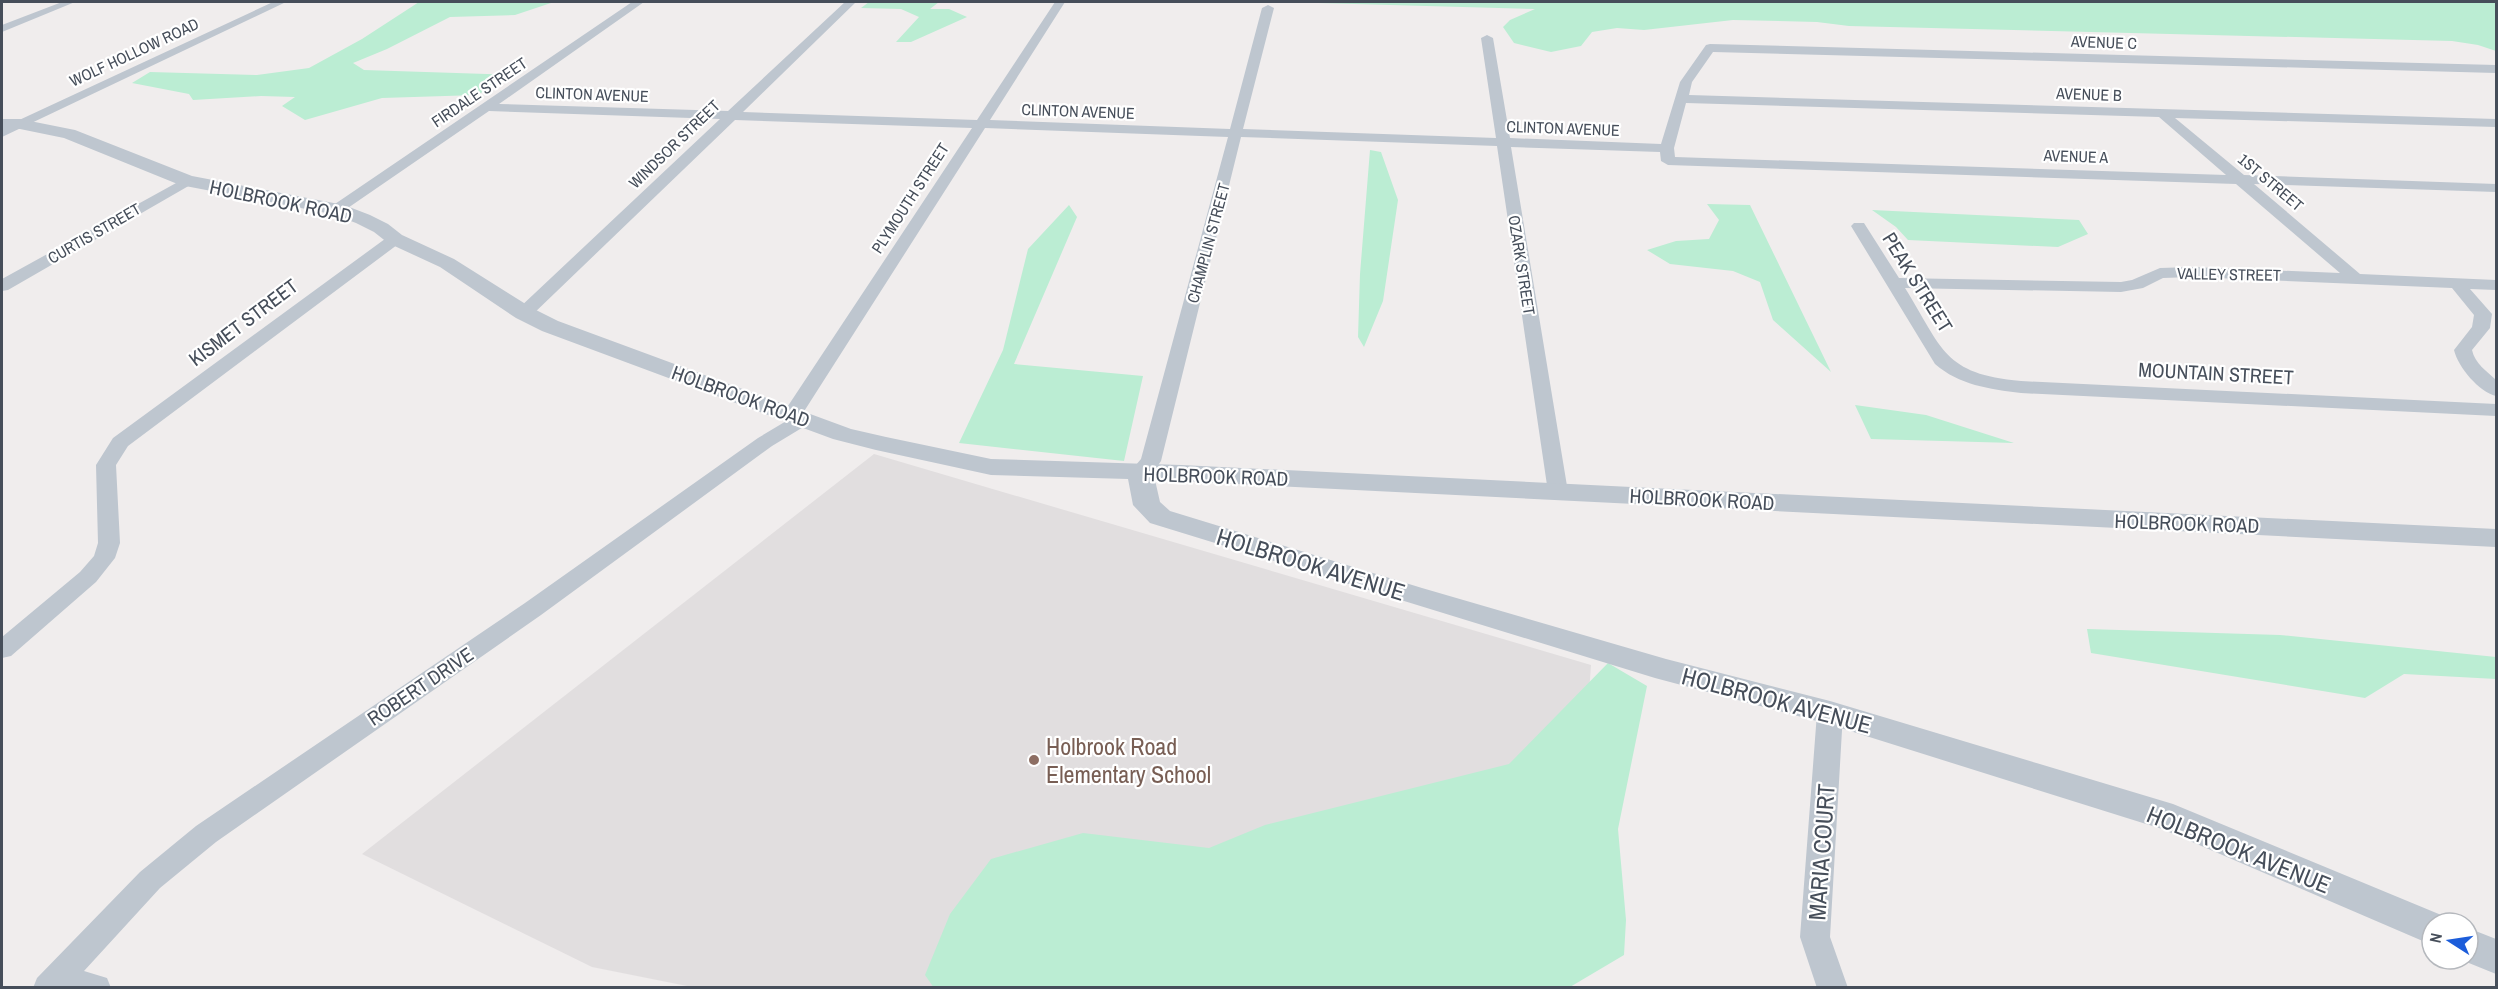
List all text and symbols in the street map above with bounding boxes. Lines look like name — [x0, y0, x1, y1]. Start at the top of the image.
street label: WOLF HOLLOW ROAD — [66, 12, 202, 92]
street label: AVENUE C — [2070, 30, 2137, 54]
street label: FIRDALE STREET — [427, 52, 531, 132]
street label: CLINTON AVENUE — [535, 81, 649, 107]
street label: AVENUE B — [2055, 82, 2122, 106]
street label: WINDSOR STREET — [624, 95, 724, 193]
street label: CLINTON AVENUE — [1021, 98, 1135, 124]
street label: CLINTON AVENUE — [1506, 115, 1620, 141]
street label: PLYMOUTH STREET — [866, 139, 954, 257]
street label: AVENUE A — [2042, 144, 2109, 168]
street label: 1ST STREET — [2234, 148, 2308, 216]
street label: HOLBROOK ROAD — [207, 173, 355, 229]
street label: CHAMPLIN STREET — [1181, 181, 1235, 305]
street label: CURTIS STREET — [43, 197, 145, 269]
street label: OZARK STREET — [1503, 214, 1541, 316]
street label: PEAK STREET — [1877, 227, 1959, 337]
street label: VALLEY STREET — [2177, 262, 2281, 286]
street label: KISMET STREET — [183, 272, 303, 372]
street label: MOUNTAIN STREET — [2138, 355, 2294, 391]
street label: HOLBROOK ROAD — [668, 359, 814, 433]
street label: HOLBROOK ROAD — [1143, 460, 1289, 492]
street label: HOLBROOK ROAD — [1629, 482, 1775, 516]
street label: HOLBROOK ROAD — [2114, 507, 2260, 539]
street label: HOLBROOK AVENUE — [1213, 520, 1409, 608]
street label: ROBERT DRIVE — [362, 641, 478, 731]
street label: HOLBROOK AVENUE — [1678, 659, 1876, 741]
place label: Holbrook Road Elementary School — [1046, 730, 1211, 790]
marker: Holbrook Road Elementary School — [1027, 753, 1041, 767]
street label: MARIA COURT — [1800, 783, 1842, 921]
street label: HOLBROOK AVENUE — [2142, 798, 2336, 900]
north arrow — [2420, 911, 2480, 971]
text: N — [2424, 931, 2447, 945]

